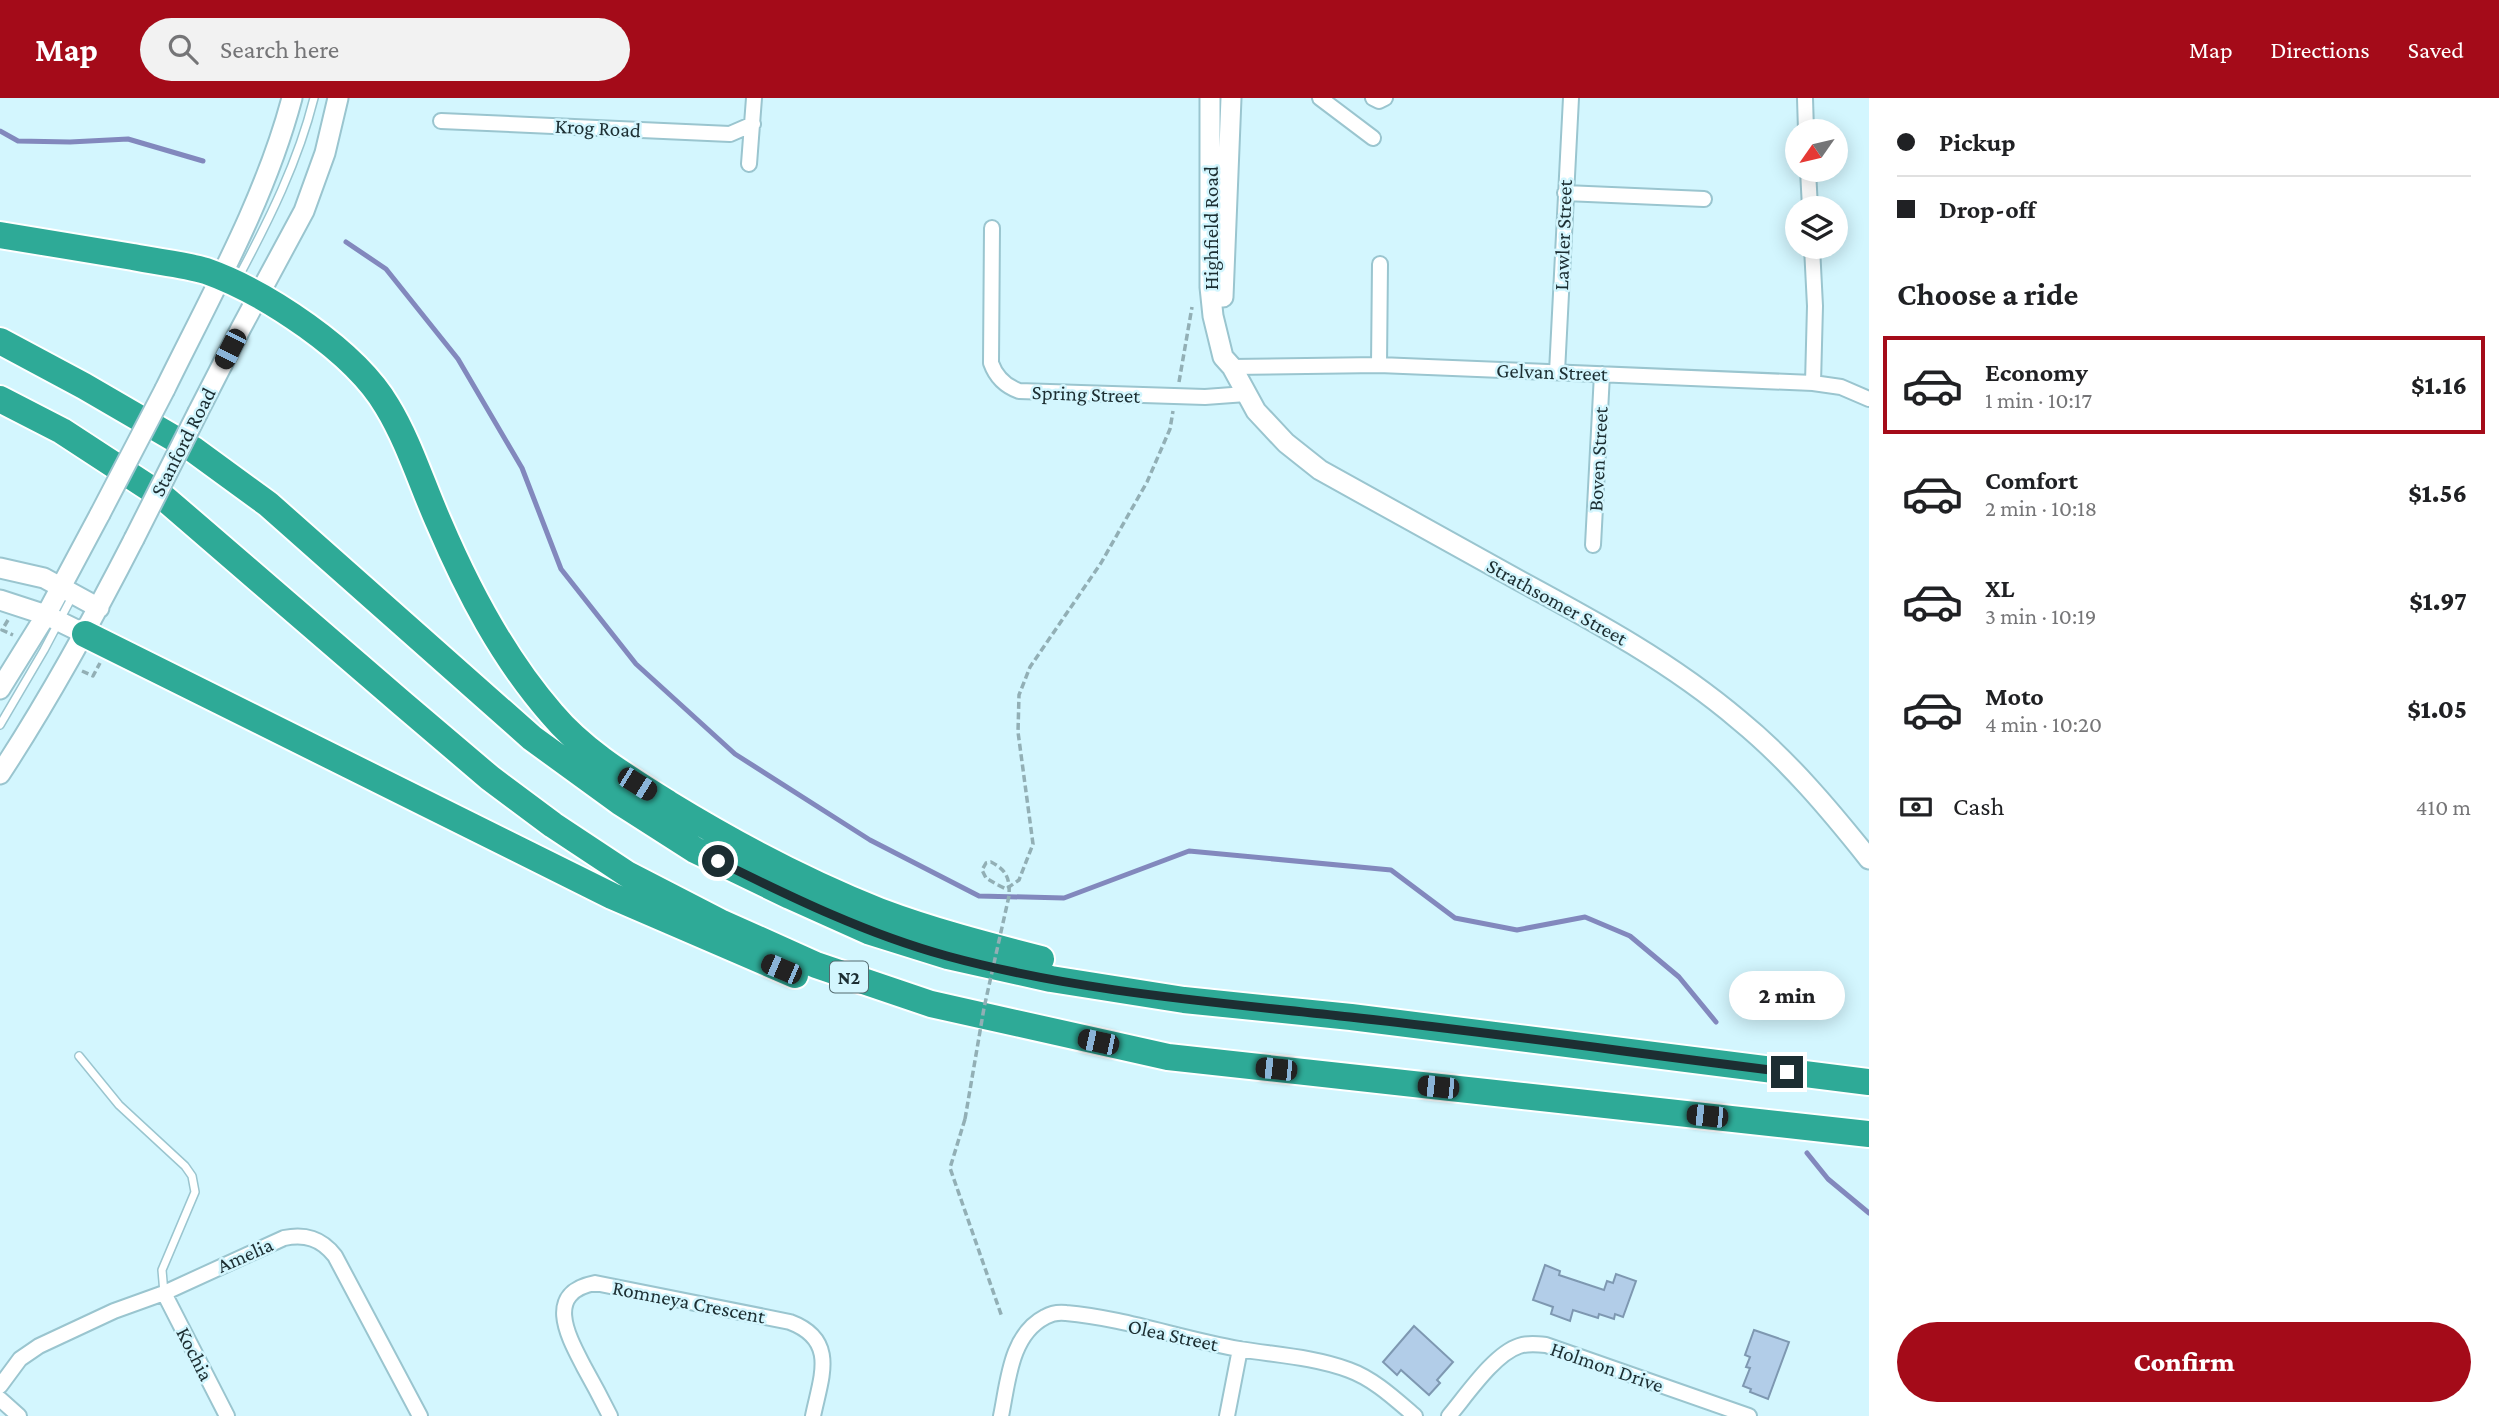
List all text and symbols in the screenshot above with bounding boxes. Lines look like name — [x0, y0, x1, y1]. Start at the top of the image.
search box — [140, 18, 630, 81]
icon: search — [164, 30, 202, 68]
text: Map — [35, 31, 98, 68]
text: Search here — [220, 35, 339, 64]
text: Map — [2189, 36, 2233, 63]
text: Directions — [2271, 36, 2370, 63]
text: Saved — [2408, 36, 2464, 63]
street label: Krog Road — [554, 114, 642, 142]
north arrow — [1785, 119, 1848, 182]
map controls — [1785, 119, 1848, 259]
text: Pickup — [1939, 128, 2016, 157]
street label: Highfield Road — [1199, 166, 1223, 290]
street label: Lawler Street — [1549, 178, 1577, 291]
text: Drop-off — [1939, 195, 2036, 224]
button: layers — [1785, 196, 1848, 259]
text: Choose a ride — [1897, 276, 2078, 312]
car — [212, 326, 249, 372]
icon: car — [1901, 354, 1964, 417]
street label: Gelvan Street — [1496, 358, 1609, 386]
text: Economy — [1985, 358, 2088, 387]
text: $1.16 — [2411, 371, 2467, 400]
street label: Spring Street — [1031, 380, 1142, 408]
street label: Stanford Road — [145, 384, 221, 500]
text: 1 min · 10:17 — [1985, 387, 2092, 413]
street label: Boven Street — [1583, 405, 1613, 512]
icon: car — [1901, 462, 1964, 525]
text: Comfort — [1985, 466, 2078, 495]
text: $1.56 — [2408, 479, 2467, 508]
text: 2 min · 10:18 — [1985, 495, 2097, 521]
street label: Strathsomer Street — [1482, 553, 1632, 651]
icon: car — [1901, 570, 1964, 633]
text: XL — [1985, 574, 2014, 603]
text: $1.97 — [2409, 587, 2467, 616]
text: 3 min · 10:19 — [1985, 603, 2096, 629]
icon: car — [1901, 678, 1964, 741]
text: Moto — [1985, 682, 2044, 711]
text: $1.05 — [2407, 695, 2467, 724]
text: 4 min · 10:20 — [1985, 711, 2102, 737]
car — [614, 764, 661, 804]
icon: cash — [1897, 788, 1935, 826]
text: Cash — [1953, 792, 2004, 821]
text: 410 m — [2416, 794, 2471, 820]
route start — [702, 845, 734, 877]
car — [758, 951, 805, 987]
road number: N2 — [830, 962, 868, 992]
callout: 2 min — [1729, 970, 1845, 1020]
text: 2 min — [1759, 982, 1815, 1008]
car — [1076, 1027, 1121, 1057]
car — [1255, 1056, 1298, 1082]
route end — [1771, 1056, 1803, 1088]
car — [1417, 1074, 1460, 1100]
car — [1686, 1103, 1729, 1129]
street label: Amelia — [213, 1232, 277, 1278]
street label: Romneya Crescent — [610, 1275, 769, 1329]
street label: Olea Street — [1126, 1314, 1221, 1356]
button: Confirm — [1897, 1322, 2471, 1402]
street label: Kochia — [171, 1323, 219, 1385]
street label: Holmon Drive — [1547, 1336, 1667, 1398]

